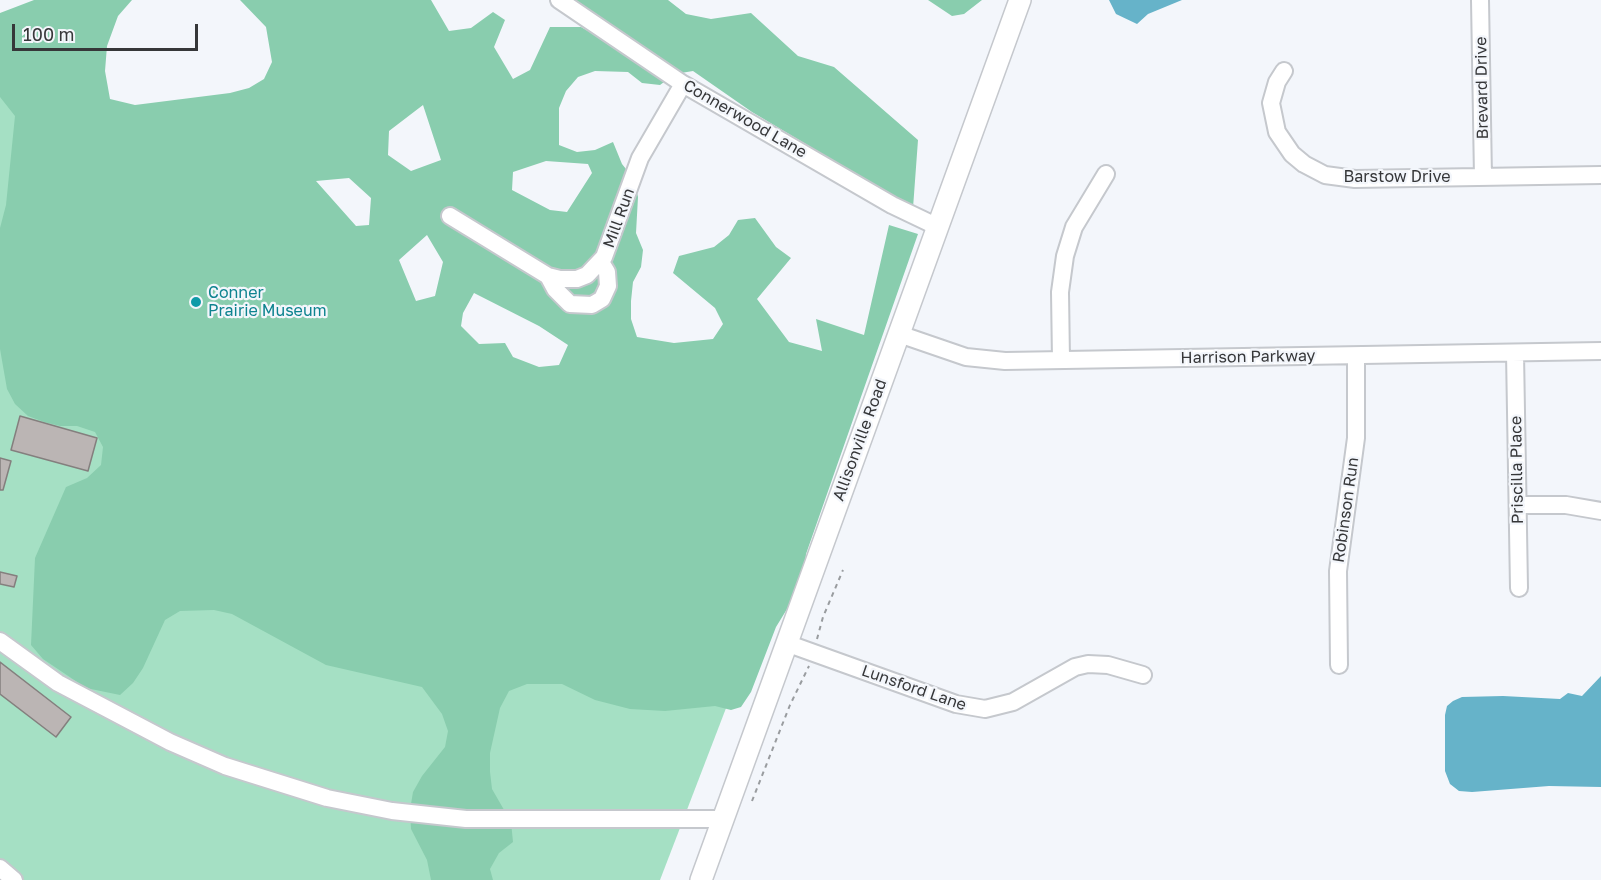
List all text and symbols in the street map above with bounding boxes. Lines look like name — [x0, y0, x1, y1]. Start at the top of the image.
scale bar — [15, 12, 201, 50]
text: 100 m — [23, 23, 74, 45]
street label: Brevard Drive — [1472, 36, 1492, 140]
street label: Connerwood Lane — [680, 76, 810, 162]
street label: Barstow Drive — [1344, 167, 1450, 187]
street label: Mill Run — [599, 185, 639, 251]
place label: Conner Prairie Museum — [208, 283, 327, 321]
marker: Conner Prairie Museum — [189, 295, 203, 309]
street label: Harrison Parkway — [1180, 346, 1316, 368]
street label: Allisonville Road — [829, 376, 891, 504]
street label: Priscilla Place — [1506, 416, 1528, 524]
street label: Robinson Run — [1329, 456, 1363, 564]
street label: Lunsford Lane — [859, 661, 969, 715]

